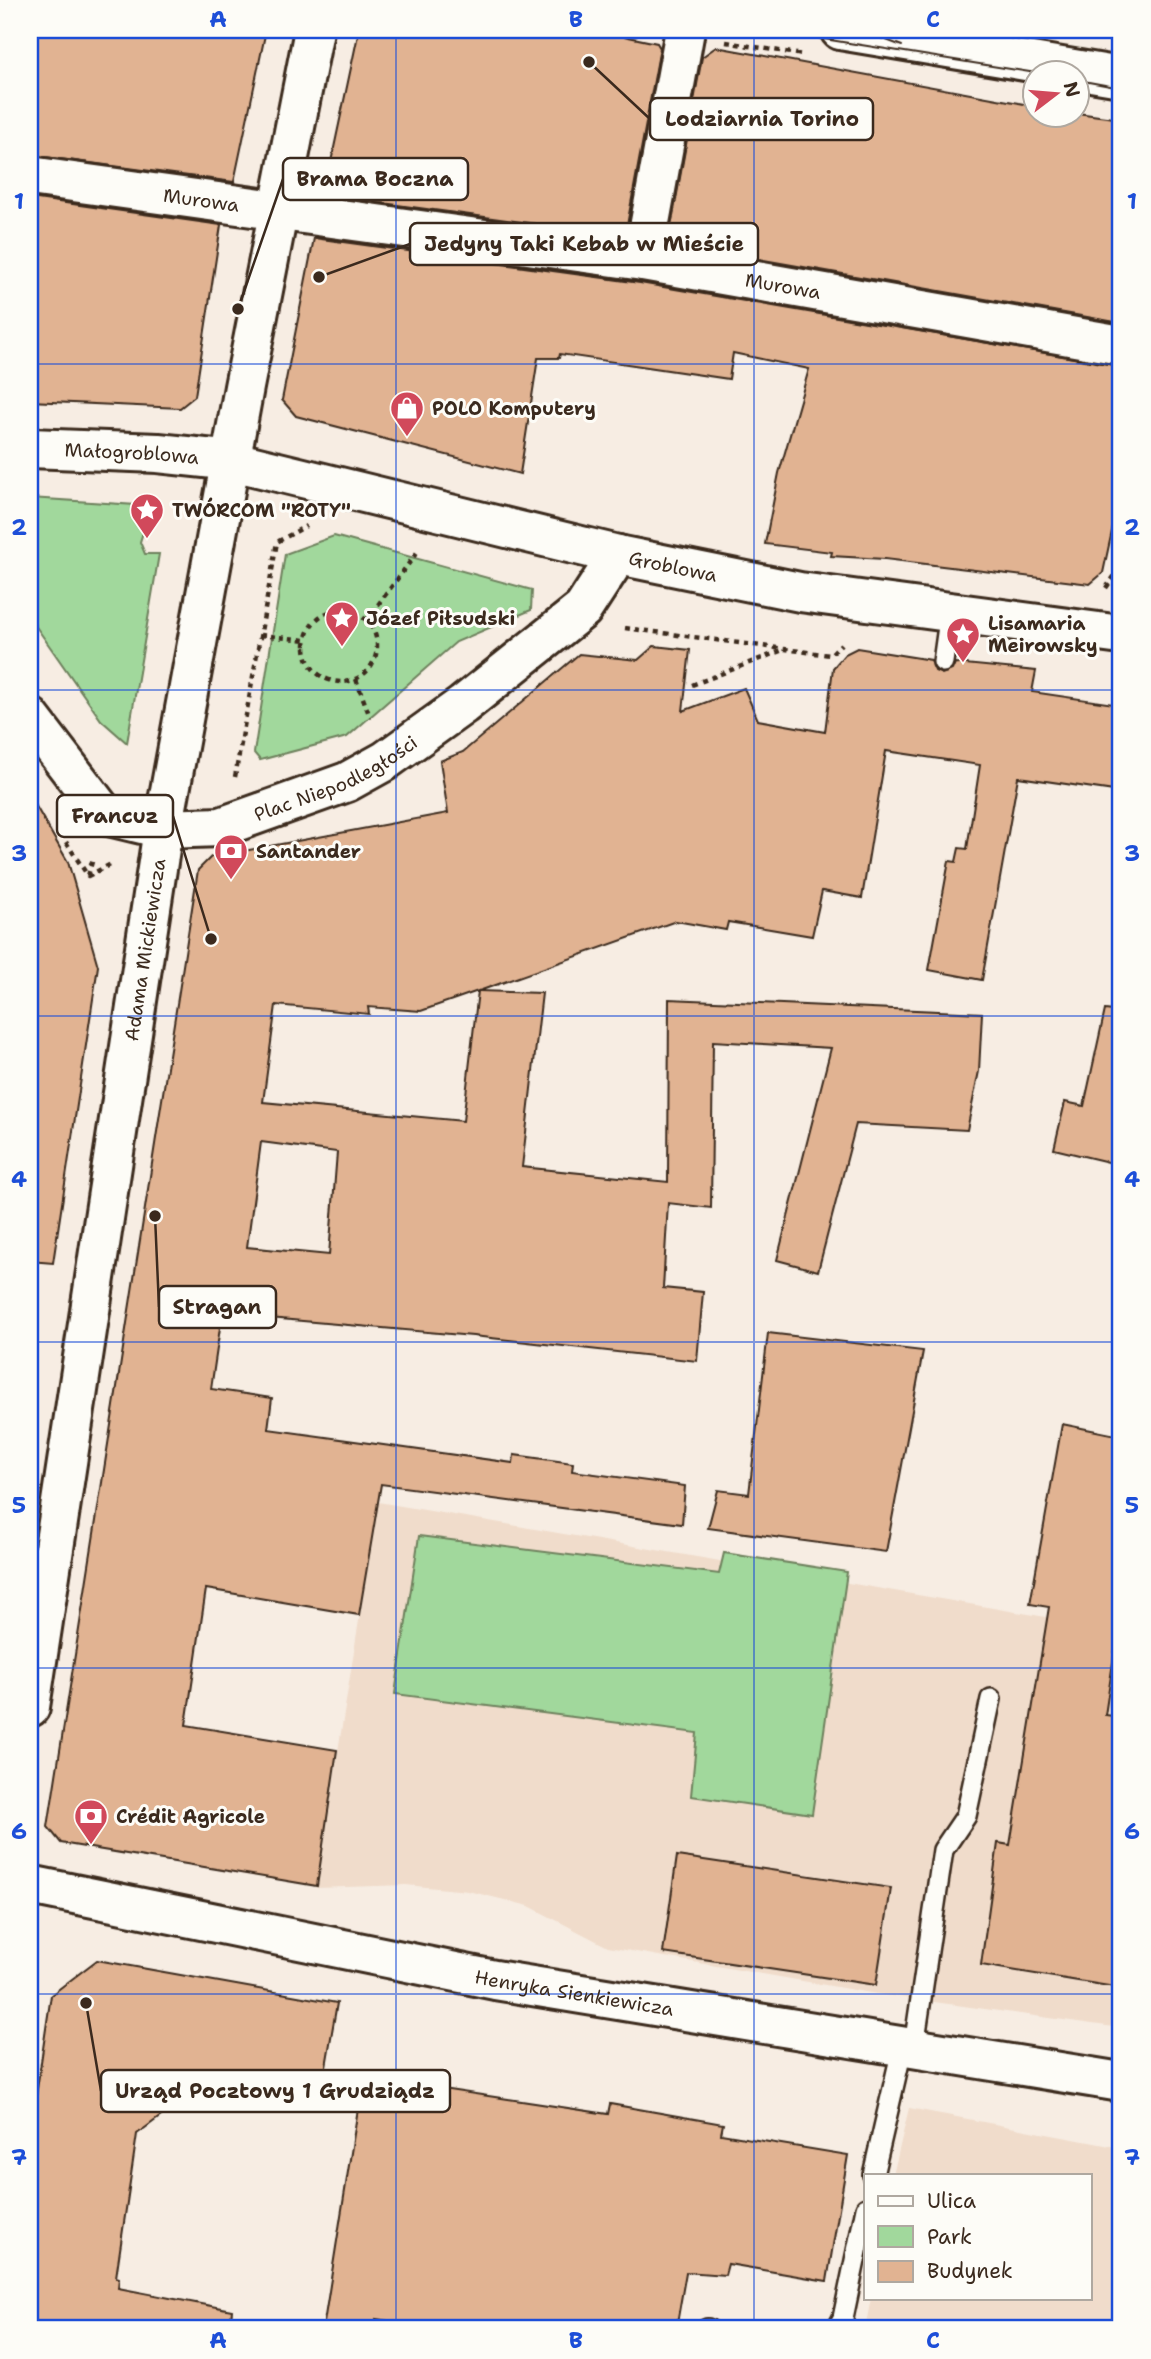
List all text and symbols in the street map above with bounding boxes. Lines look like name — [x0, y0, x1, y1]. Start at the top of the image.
text: A — [209, 4, 227, 34]
text: B — [569, 4, 583, 34]
text: C — [926, 4, 940, 34]
north arrow — [1021, 60, 1092, 130]
text: N — [1058, 79, 1086, 100]
callout: Lodziarnia Torino — [650, 98, 873, 140]
text: Lodziarnia Torino — [665, 105, 859, 133]
callout: Brama Boczna — [283, 158, 468, 200]
text: Brama Boczna — [296, 165, 454, 193]
street label: Murowa — [162, 182, 241, 217]
text: 1 — [14, 186, 24, 216]
text: 1 — [1127, 186, 1137, 216]
callout: Jedyny Taki Kebab w Mieście — [410, 223, 758, 265]
text: Jedyny Taki Kebab w Mieście — [424, 230, 744, 258]
street label: Murowa — [743, 267, 823, 305]
shop icon: POLO Komputery — [388, 389, 426, 438]
place label: POLO Komputery — [432, 396, 596, 421]
street label: Małogroblowa — [64, 437, 201, 470]
place icon: TWÓRCOM "ROTY" — [128, 491, 166, 540]
place label: TWÓRCOM "ROTY" — [172, 497, 351, 523]
text: 2 — [11, 512, 27, 542]
text: 2 — [1124, 512, 1140, 542]
street label: Groblowa — [627, 545, 720, 587]
place icon: Józef Piłsudski — [323, 599, 361, 648]
place label: Józef Piłsudski — [366, 606, 515, 631]
place label: Lisamaria Meirowsky — [988, 611, 1098, 658]
place icon: Lisamaria Meirowsky — [944, 615, 982, 664]
street label: Plac Niepodległości — [251, 729, 422, 827]
callout: Francuz — [57, 795, 173, 837]
text: Francuz — [71, 802, 159, 830]
bank icon: Santander — [212, 832, 250, 881]
text: 3 — [11, 838, 27, 868]
text: 3 — [1124, 838, 1140, 868]
place label: Santander — [256, 839, 361, 864]
street label: Adama Mickiewicza — [119, 856, 171, 1043]
text: 4 — [11, 1164, 27, 1194]
text: 4 — [1124, 1164, 1140, 1194]
callout: Stragan — [159, 1286, 276, 1328]
text: Stragan — [172, 1293, 262, 1321]
text: 5 — [12, 1490, 26, 1520]
text: 5 — [1125, 1490, 1139, 1520]
bank icon: Crédit Agricole — [72, 1797, 110, 1846]
place label: Crédit Agricole — [116, 1804, 265, 1829]
text: 6 — [11, 1816, 27, 1846]
text: 6 — [1124, 1816, 1140, 1846]
street label: Henryka Sienkiewicza — [473, 1964, 676, 2021]
callout: Urząd Pocztowy 1 Grudziądz — [101, 2070, 450, 2112]
text: Urząd Pocztowy 1 Grudziądz — [115, 2077, 435, 2105]
text: 7 — [11, 2142, 27, 2172]
text: 7 — [1124, 2142, 1140, 2172]
legend — [864, 2174, 1092, 2300]
text: Ulica — [927, 2187, 976, 2215]
text: Park — [927, 2223, 972, 2251]
text: Budynek — [927, 2257, 1013, 2285]
text: A — [209, 2325, 227, 2355]
text: B — [569, 2325, 583, 2355]
text: C — [926, 2325, 940, 2355]

